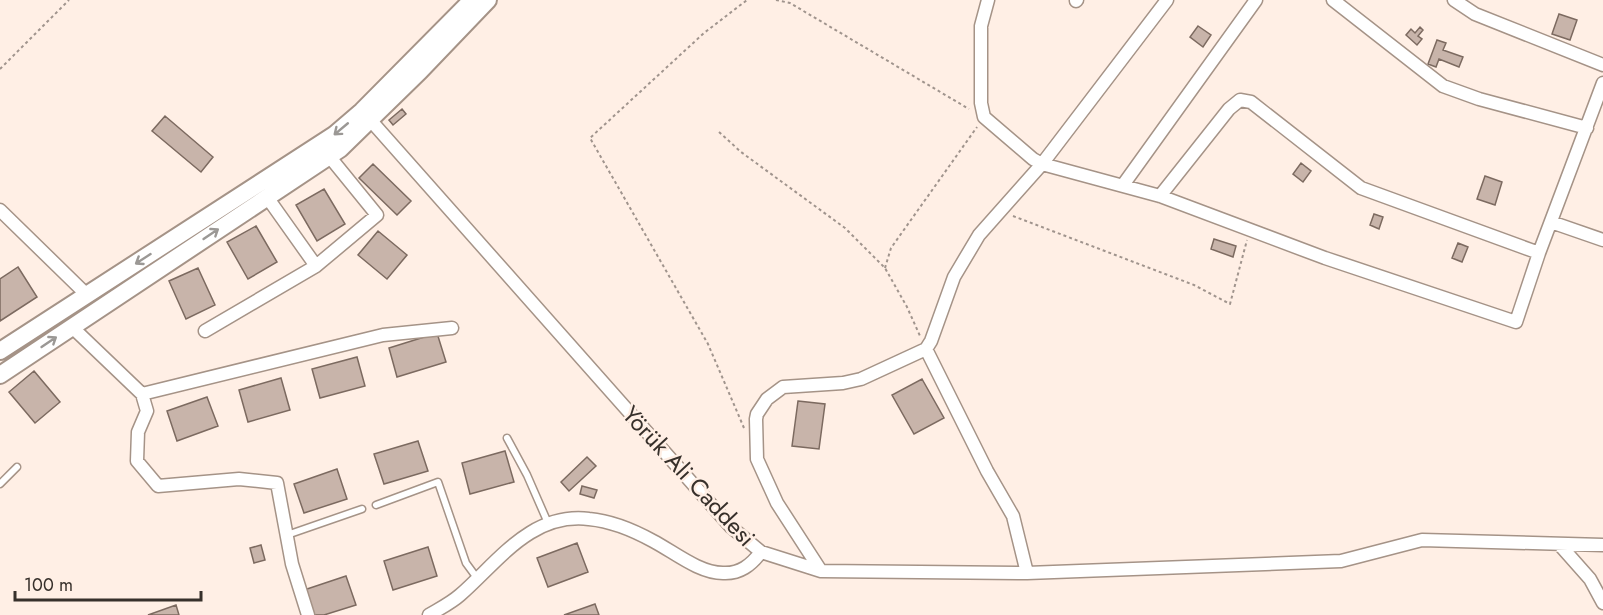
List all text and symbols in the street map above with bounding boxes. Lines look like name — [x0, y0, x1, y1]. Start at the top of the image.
one-way arrow — [333, 123, 349, 136]
one-way arrow — [202, 228, 219, 240]
one-way arrow — [135, 253, 151, 265]
one-way arrow — [40, 336, 56, 348]
street label: Yörük Ali Caddesi — [614, 398, 764, 554]
scale bar — [15, 564, 201, 602]
text: 100 m — [24, 572, 73, 598]

